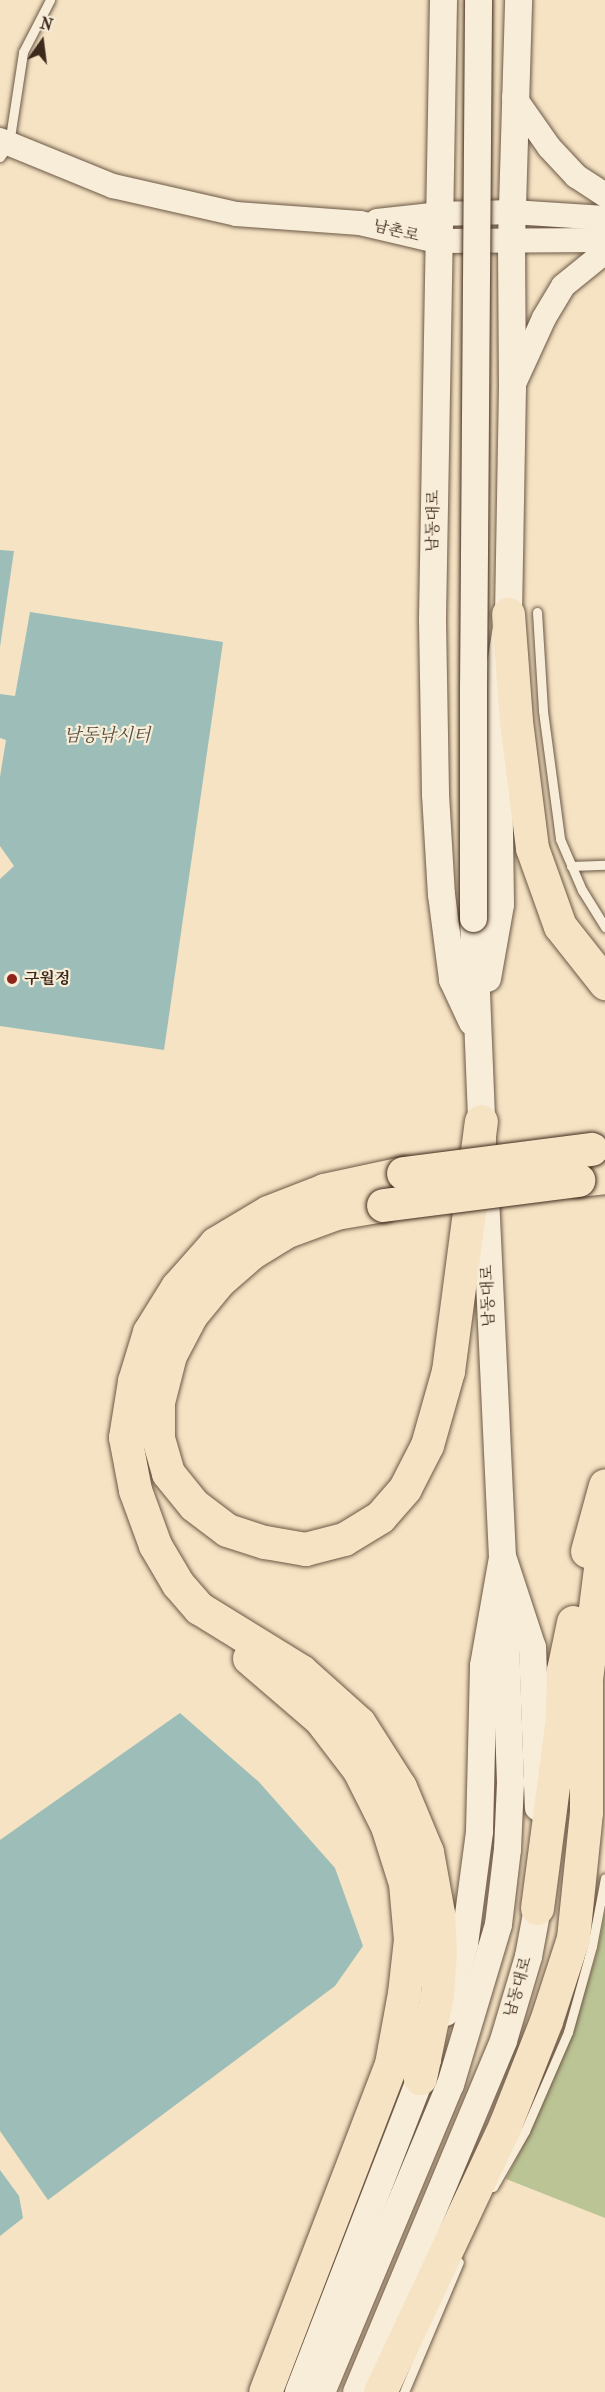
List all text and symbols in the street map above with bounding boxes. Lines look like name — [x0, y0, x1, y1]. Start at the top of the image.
north arrow — [12, 12, 72, 72]
text: N — [38, 13, 55, 35]
street label: 남촌로 — [371, 216, 421, 246]
street label: 남동대로 — [423, 490, 443, 552]
water label: 남동낚시터 — [64, 725, 150, 747]
place label: 구월정 — [24, 969, 70, 989]
marker: 구월정 — [5, 972, 19, 986]
street label: 남동대로 — [477, 1265, 499, 1327]
street label: 남동대로 — [500, 1955, 536, 2019]

